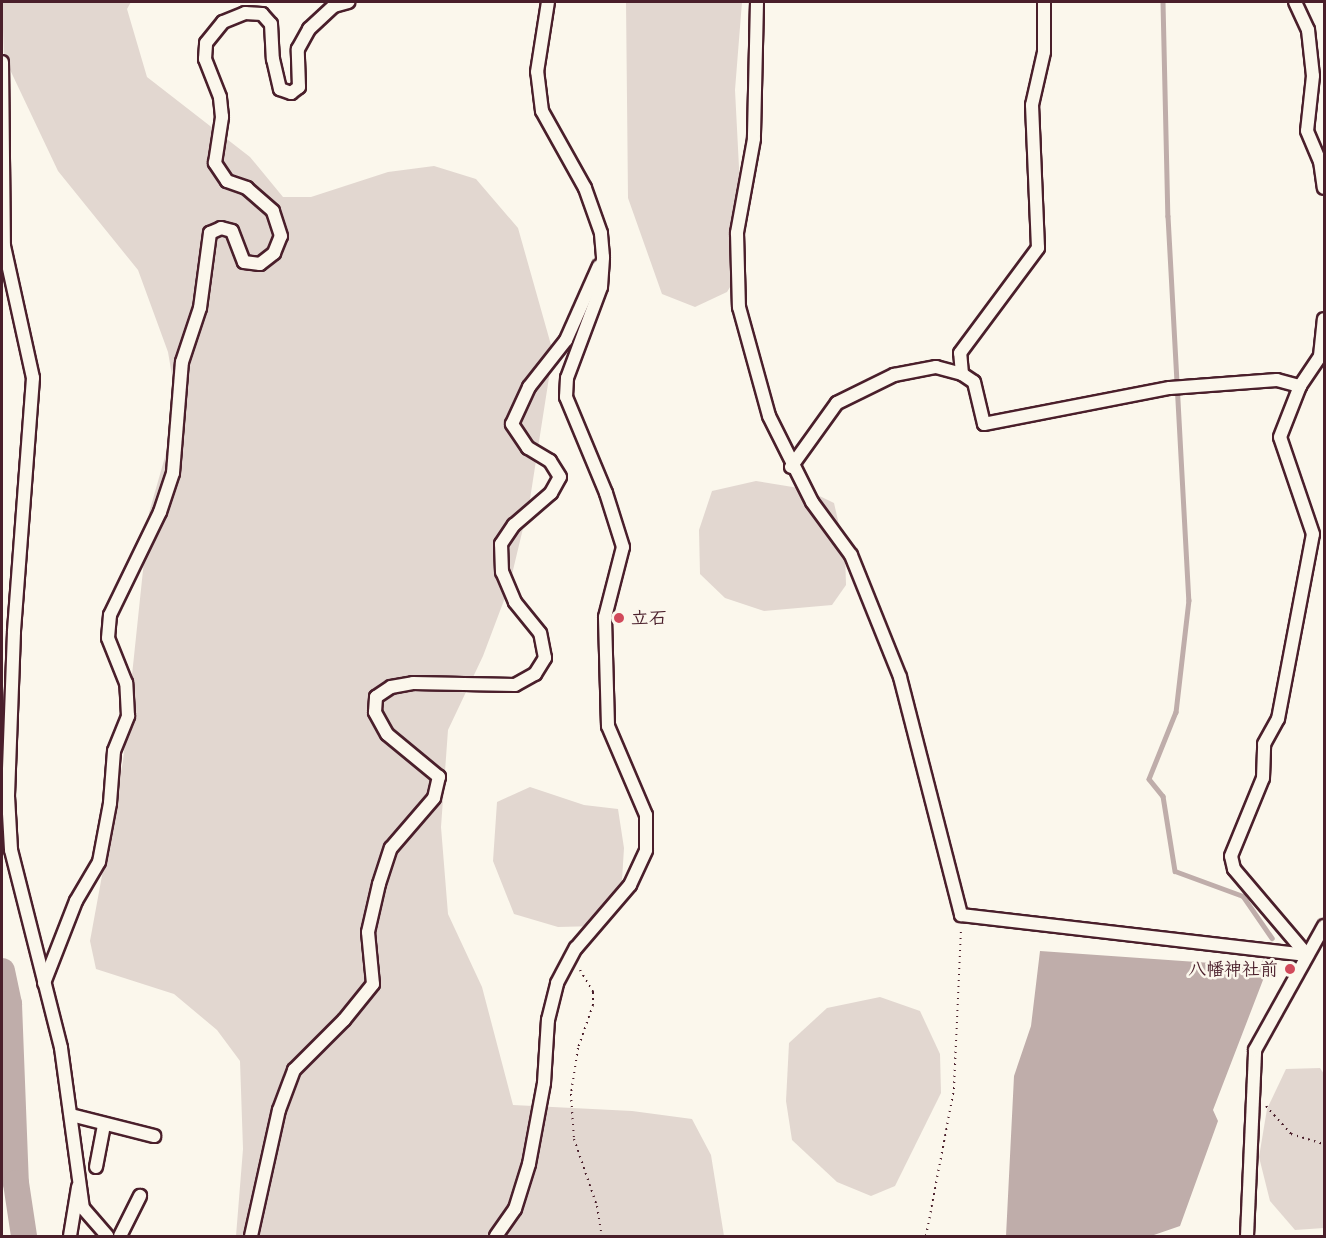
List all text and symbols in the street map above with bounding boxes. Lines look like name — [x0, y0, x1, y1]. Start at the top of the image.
place label: 立石 — [631, 607, 667, 629]
marker: 立石 — [612, 611, 626, 625]
place label: 八幡神社前 — [1188, 958, 1278, 980]
marker: 八幡神社前 — [1283, 962, 1297, 976]

